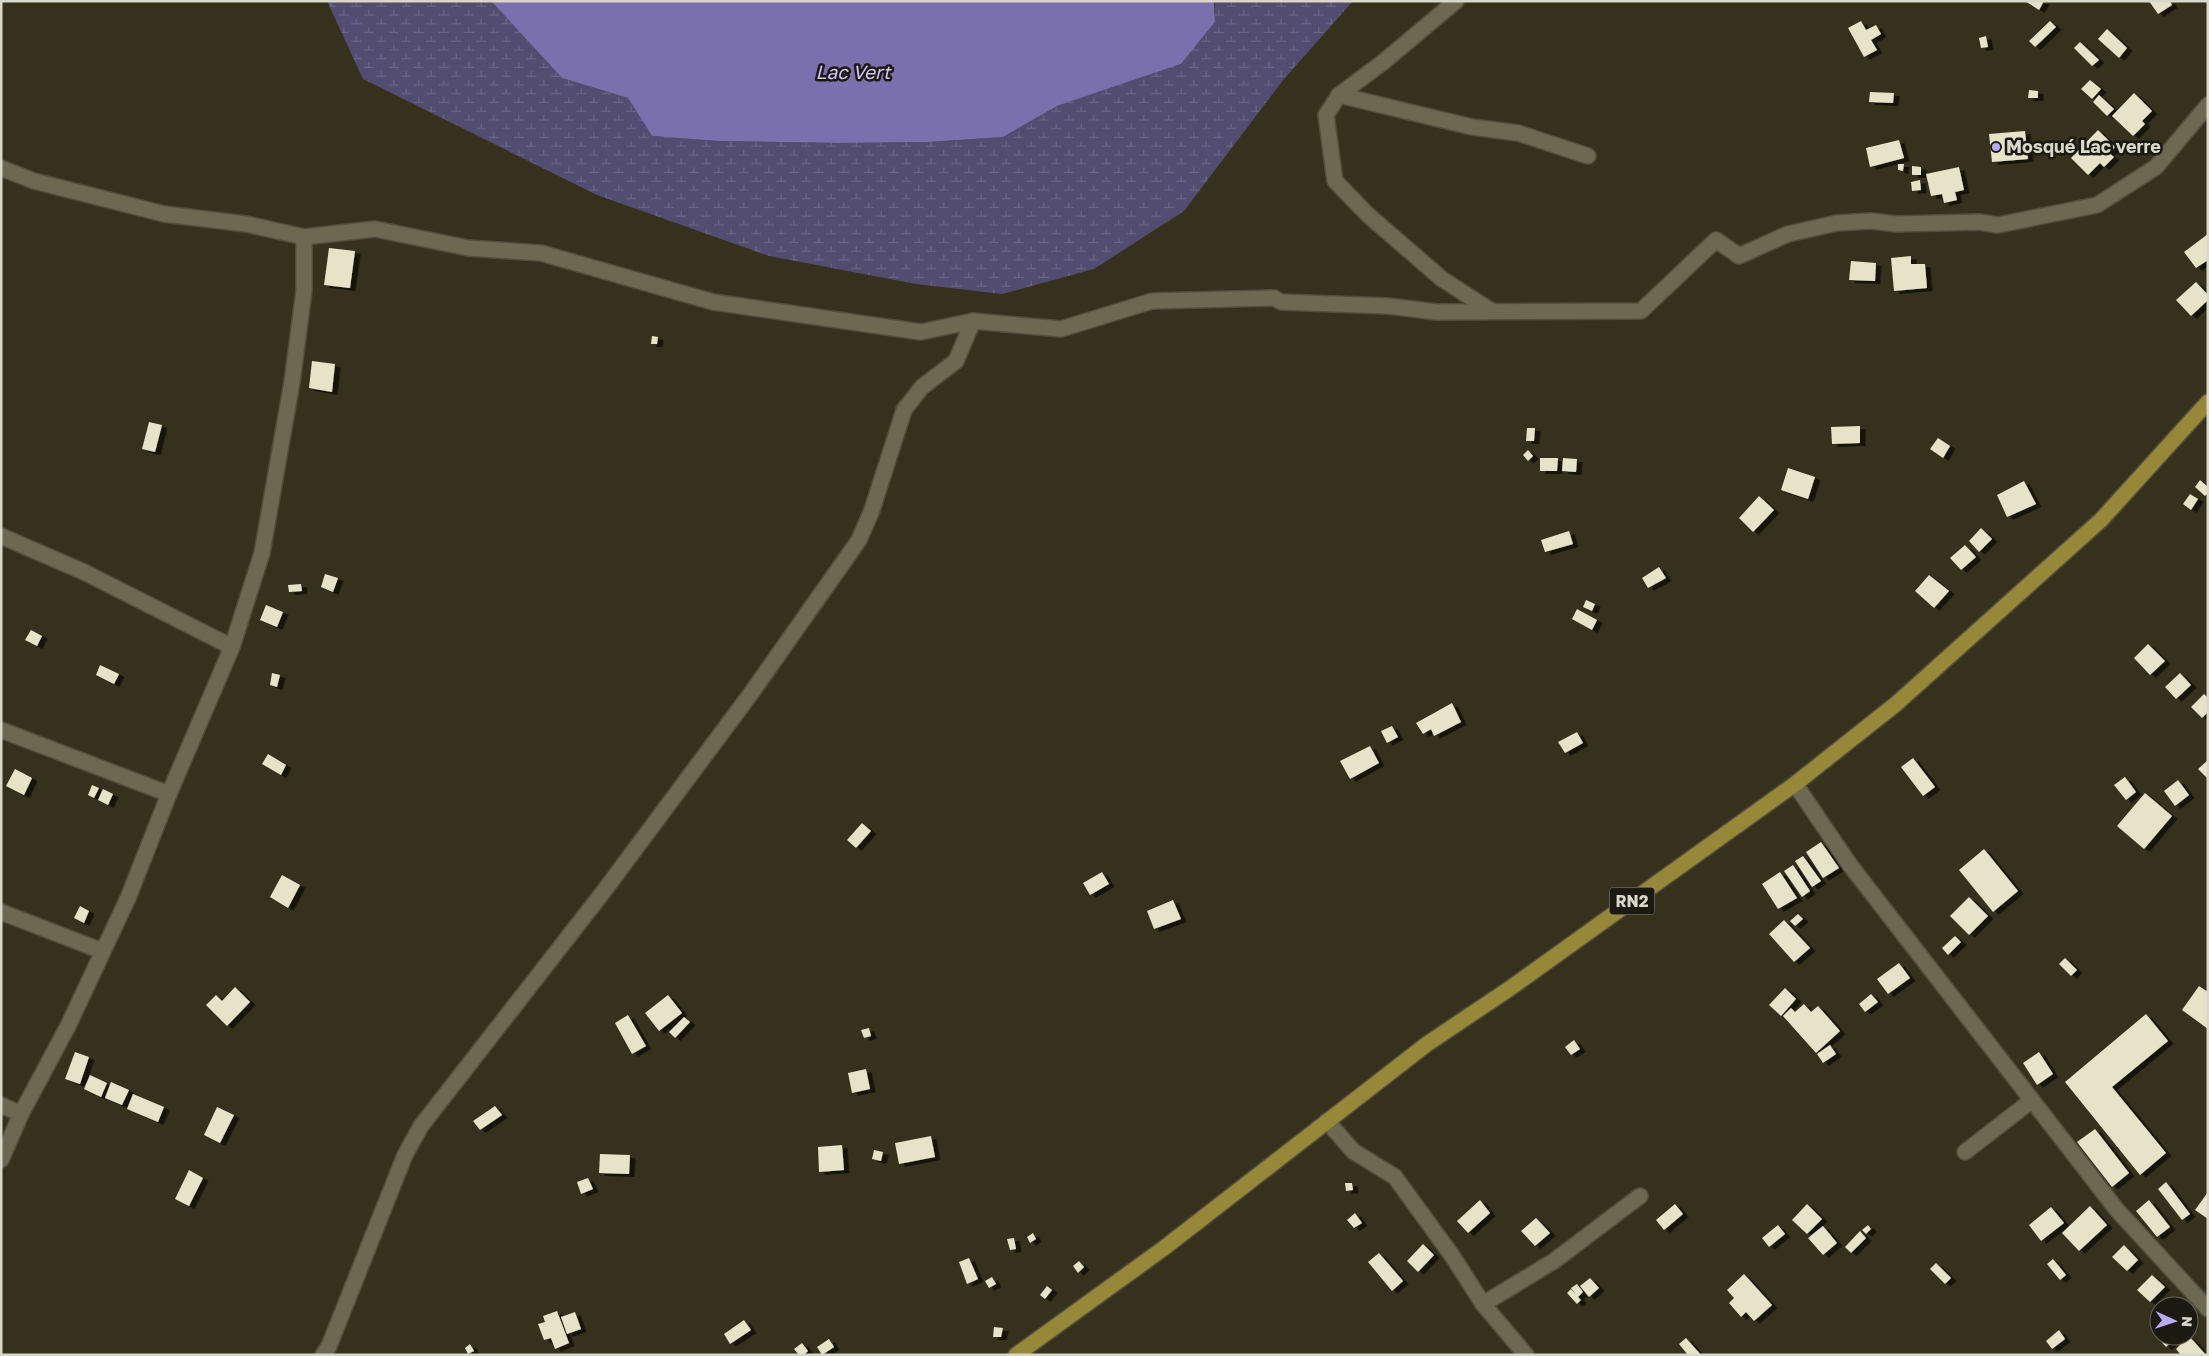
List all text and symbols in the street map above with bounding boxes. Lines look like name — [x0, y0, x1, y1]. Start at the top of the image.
water label: Lac Vert — [816, 60, 893, 83]
place label: Mosqué Lac verre — [2006, 135, 2161, 157]
marker: Mosqué Lac verre — [1990, 141, 2002, 153]
road number: RN2 — [1610, 888, 1654, 914]
north arrow — [2149, 1296, 2199, 1346]
text: N — [2179, 1316, 2196, 1327]

